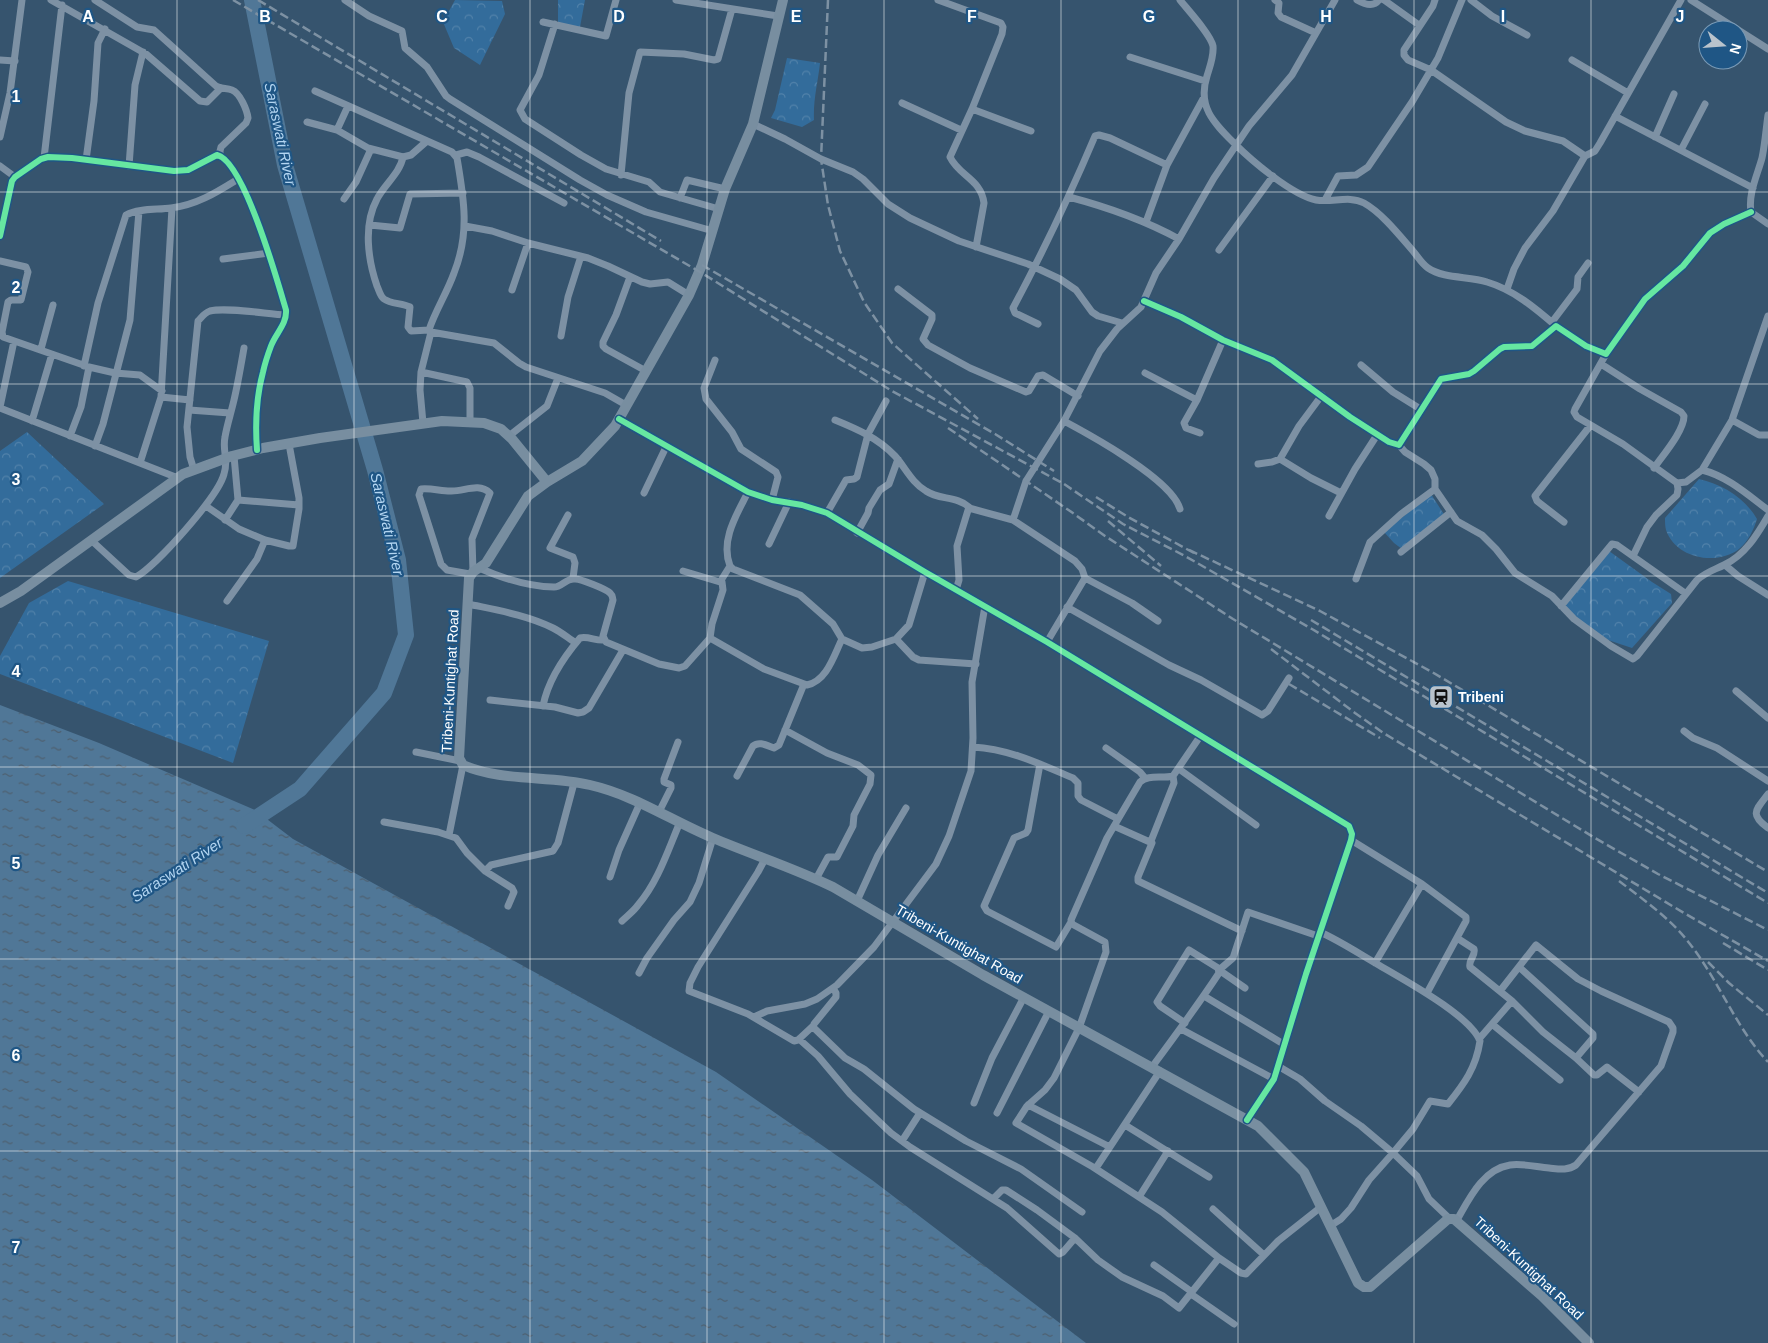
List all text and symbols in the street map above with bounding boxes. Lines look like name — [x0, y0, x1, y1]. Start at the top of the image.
text: A — [82, 8, 94, 25]
text: B — [259, 8, 271, 25]
text: C — [436, 8, 448, 25]
text: D — [613, 8, 625, 25]
text: E — [791, 8, 802, 25]
text: F — [967, 8, 977, 25]
text: G — [1143, 8, 1155, 25]
text: H — [1320, 8, 1332, 25]
text: I — [1501, 8, 1505, 25]
text: J — [1676, 8, 1684, 25]
north arrow — [1698, 20, 1748, 70]
text: N — [1726, 42, 1745, 56]
water label: Saraswati River — [261, 81, 300, 188]
text: 1 — [12, 88, 21, 105]
text: 2 — [12, 279, 21, 296]
text: 3 — [12, 471, 21, 488]
water label: Saraswati River — [367, 471, 408, 578]
street label: Tribeni-Kuntighat Road — [438, 609, 462, 753]
text: 4 — [12, 663, 21, 680]
station icon: Tribeni — [1428, 684, 1454, 710]
place label: Tribeni — [1458, 689, 1504, 705]
water label: Saraswati River — [128, 833, 226, 905]
text: 5 — [12, 855, 21, 872]
street label: Tribeni-Kuntighat Road — [893, 901, 1025, 987]
text: 6 — [12, 1047, 21, 1064]
street label: Tribeni-Kuntighat Road — [1471, 1213, 1587, 1323]
text: 7 — [12, 1239, 21, 1256]

